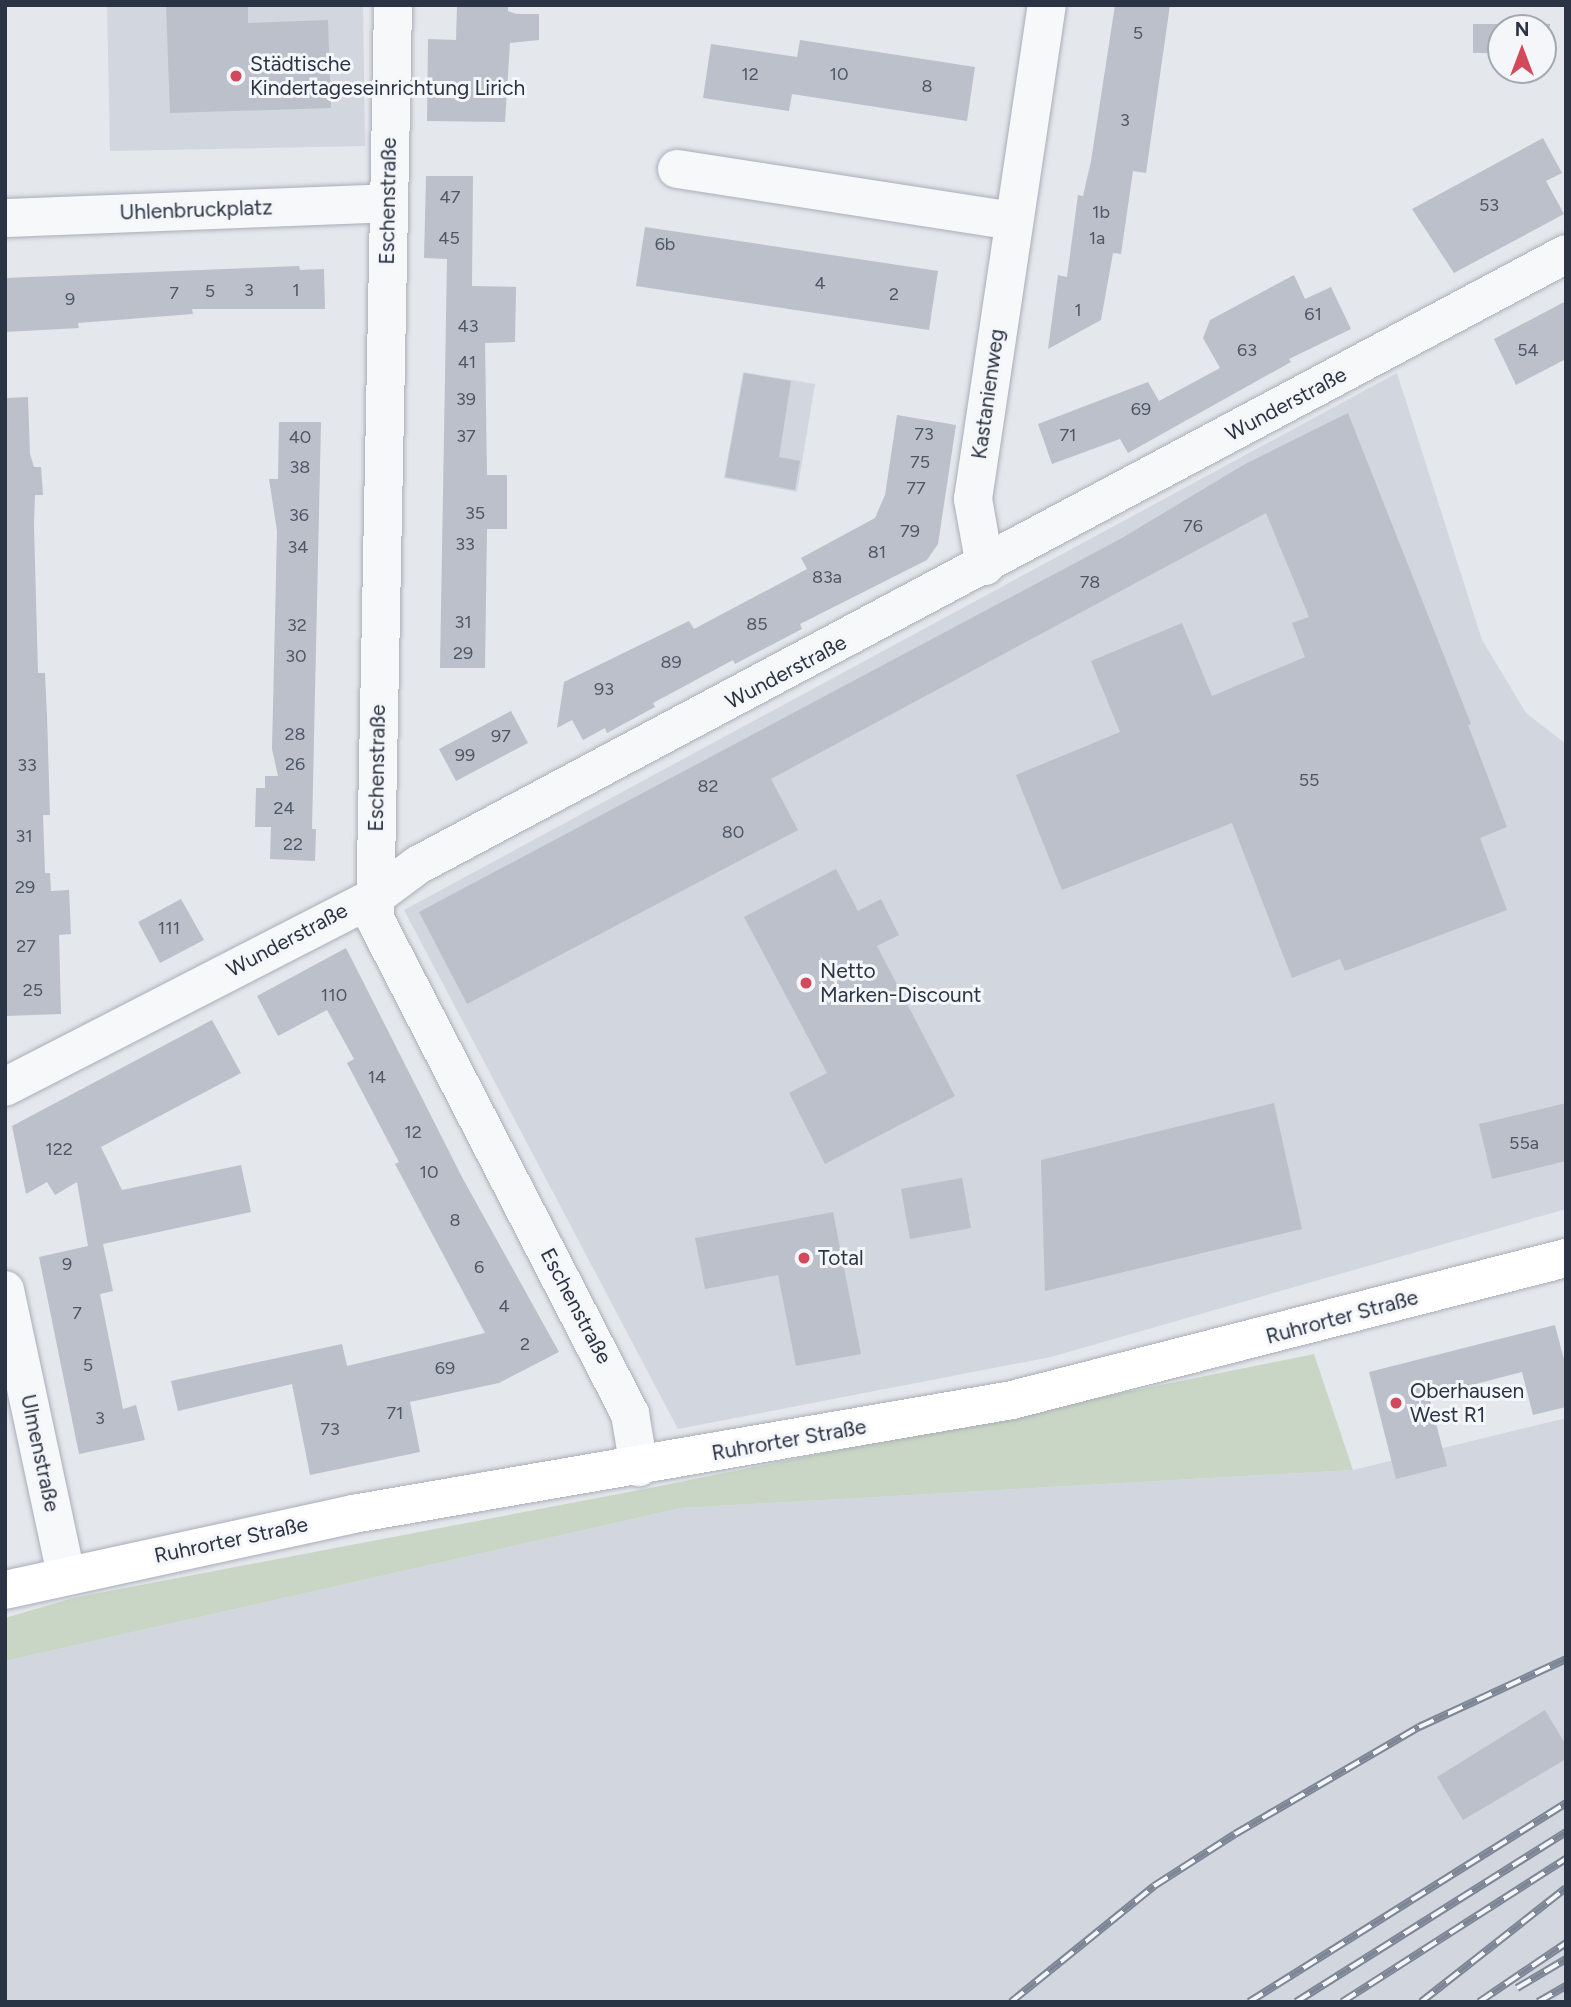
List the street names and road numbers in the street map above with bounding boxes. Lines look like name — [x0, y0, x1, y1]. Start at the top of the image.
street label: Eschenstraße — [374, 137, 402, 265]
street label: Uhlenbruckplatz — [119, 195, 273, 225]
street label: Kastanienweg — [966, 327, 1010, 461]
street label: Wunderstraße — [1221, 362, 1351, 446]
street label: Wunderstraße — [721, 630, 851, 714]
street label: Eschenstraße — [363, 704, 391, 832]
street label: Wunderstraße — [222, 898, 352, 982]
street label: Eschenstraße — [535, 1244, 617, 1368]
street label: Ruhrorter Straße — [1263, 1285, 1421, 1349]
street label: Ulmenstraße — [15, 1392, 65, 1514]
street label: Ruhrorter Straße — [710, 1414, 868, 1466]
street label: Ruhrorter Straße — [152, 1511, 310, 1569]

